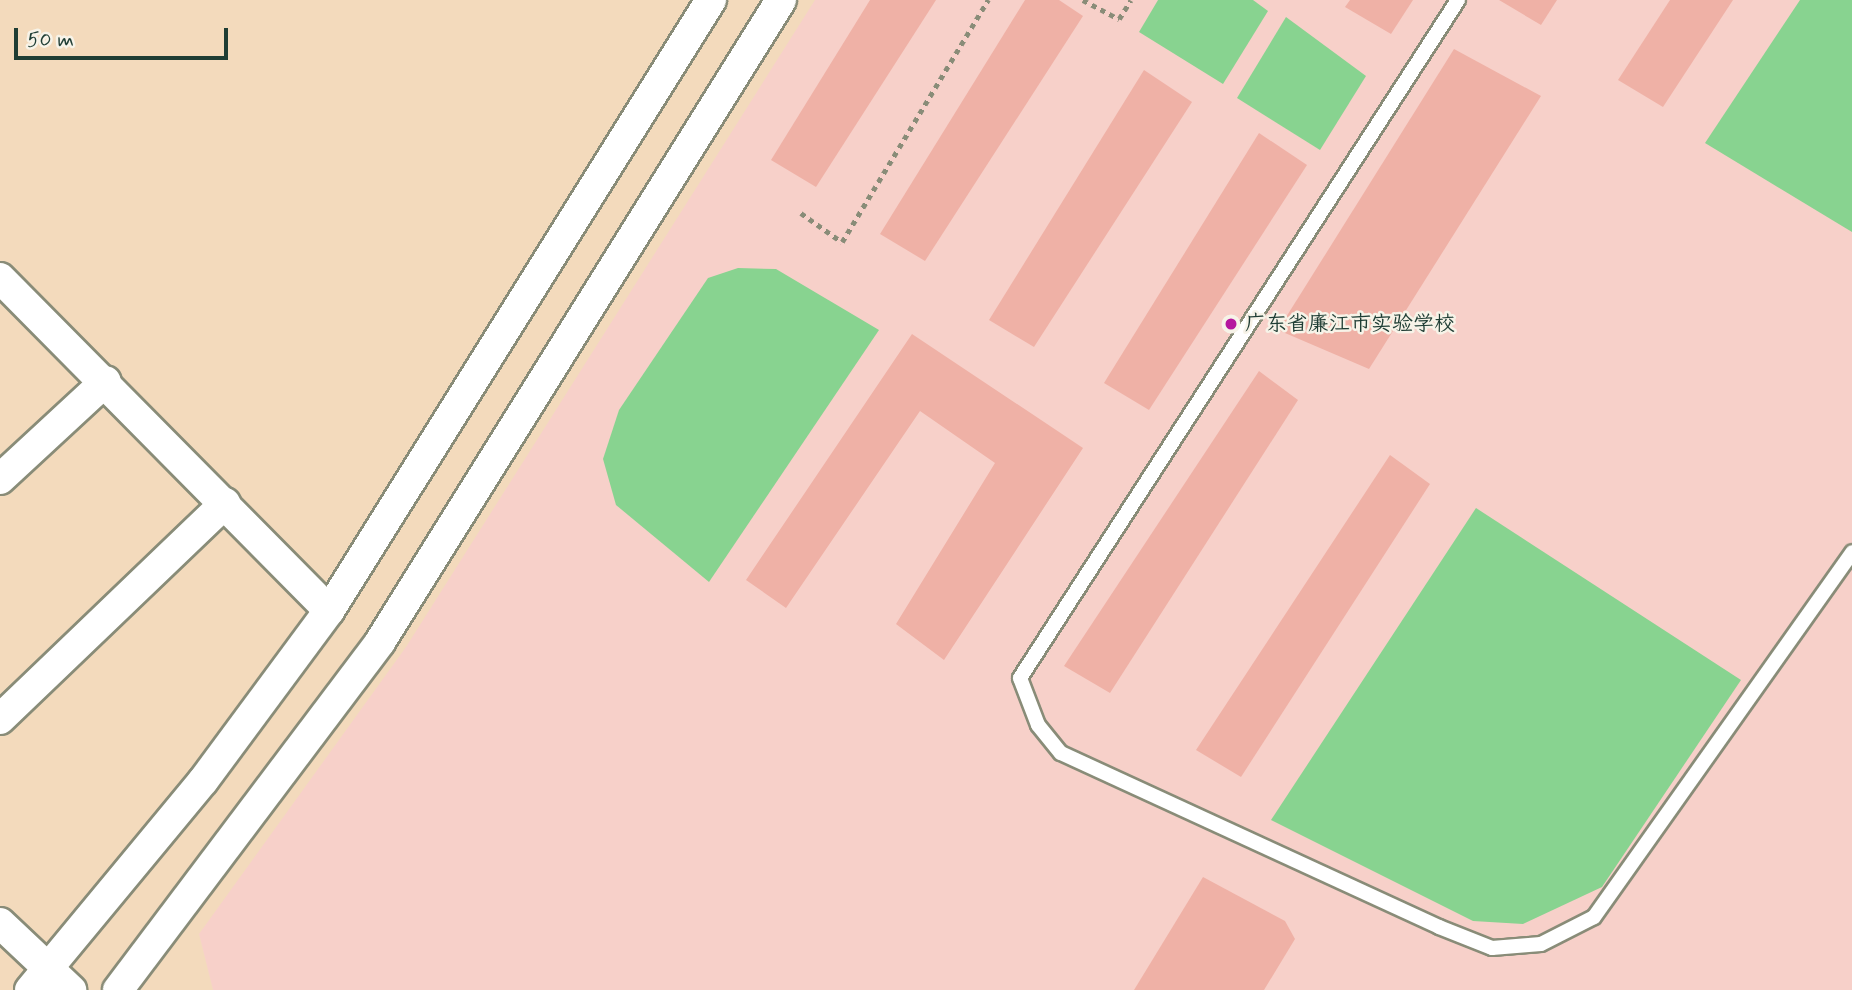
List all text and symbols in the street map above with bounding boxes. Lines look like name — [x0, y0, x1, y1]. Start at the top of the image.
scale bar — [18, 14, 231, 58]
text: 50 m — [27, 26, 74, 54]
place label: 广东省廉江市实验学校 — [1245, 311, 1455, 337]
marker: 广东省廉江市实验学校 — [1223, 316, 1239, 332]

